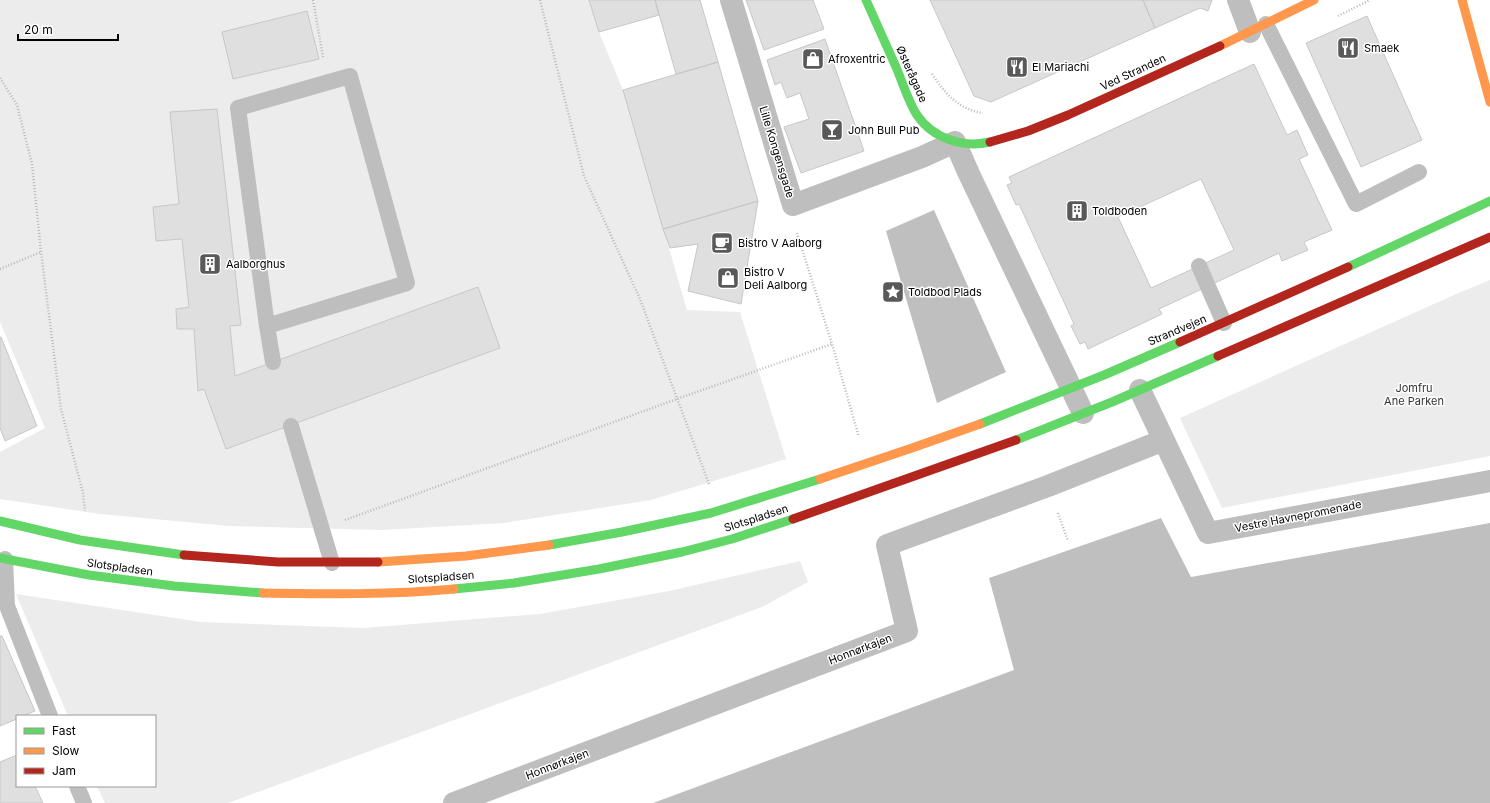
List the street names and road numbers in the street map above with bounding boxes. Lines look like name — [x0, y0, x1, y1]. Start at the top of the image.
street label: Østerågade — [893, 44, 931, 104]
street label: Ved Stranden — [1098, 51, 1168, 93]
street label: Lille Kongensgade — [756, 104, 798, 200]
street label: Strandvejen — [1146, 311, 1208, 349]
street label: Vestre Havnepromenade — [1233, 497, 1363, 535]
street label: Slotspladsen — [722, 501, 790, 535]
street label: Slotspladsen — [86, 555, 154, 579]
street label: Slotspladsen — [407, 568, 475, 586]
street label: Honnørkajen — [826, 631, 894, 667]
street label: Honnørkajen — [523, 746, 591, 782]

